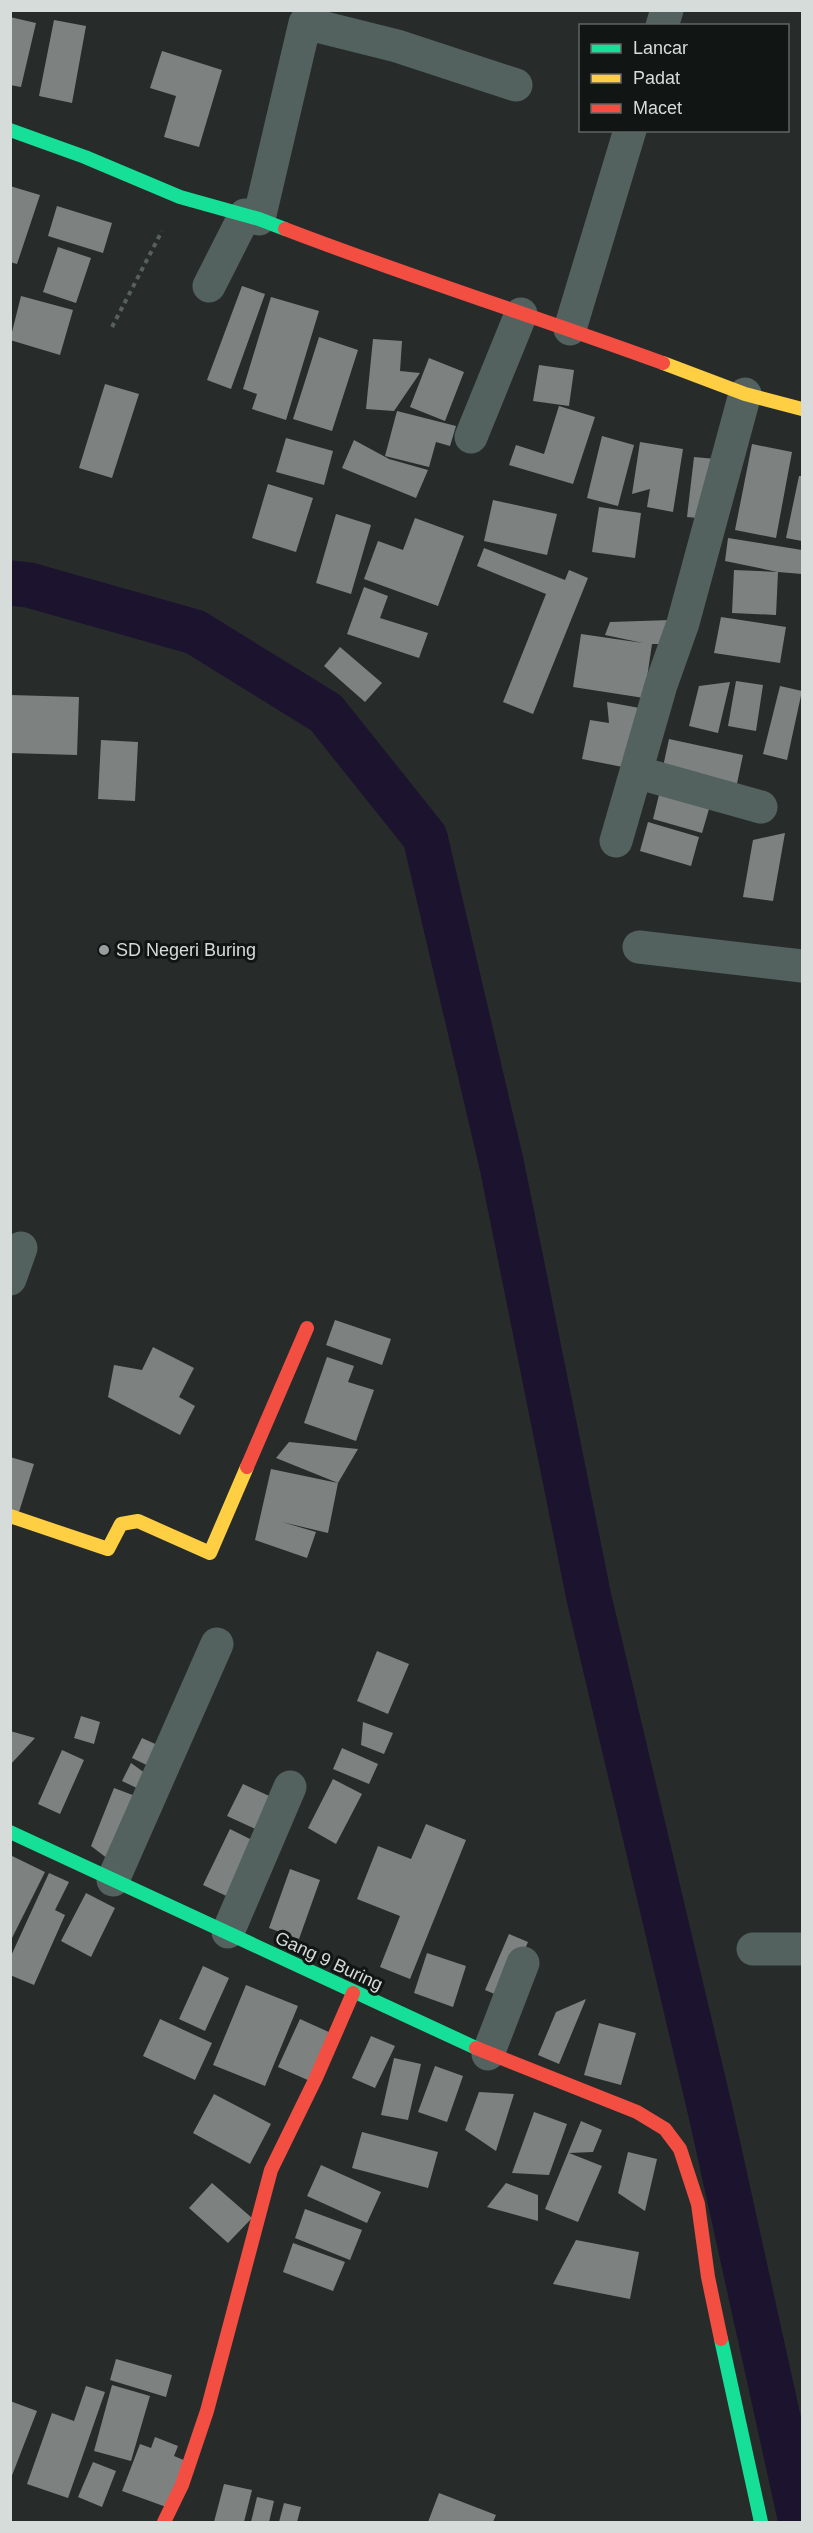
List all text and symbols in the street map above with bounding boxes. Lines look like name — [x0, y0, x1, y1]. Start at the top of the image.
legend — [579, 24, 789, 132]
text: Lancar — [633, 38, 688, 58]
text: Padat — [633, 68, 680, 88]
text: Macet — [633, 98, 682, 118]
place label: SD Negeri Buring — [116, 940, 256, 960]
marker: SD Negeri Buring — [97, 943, 111, 957]
street label: Gang 9 Buring — [272, 1927, 386, 1995]

